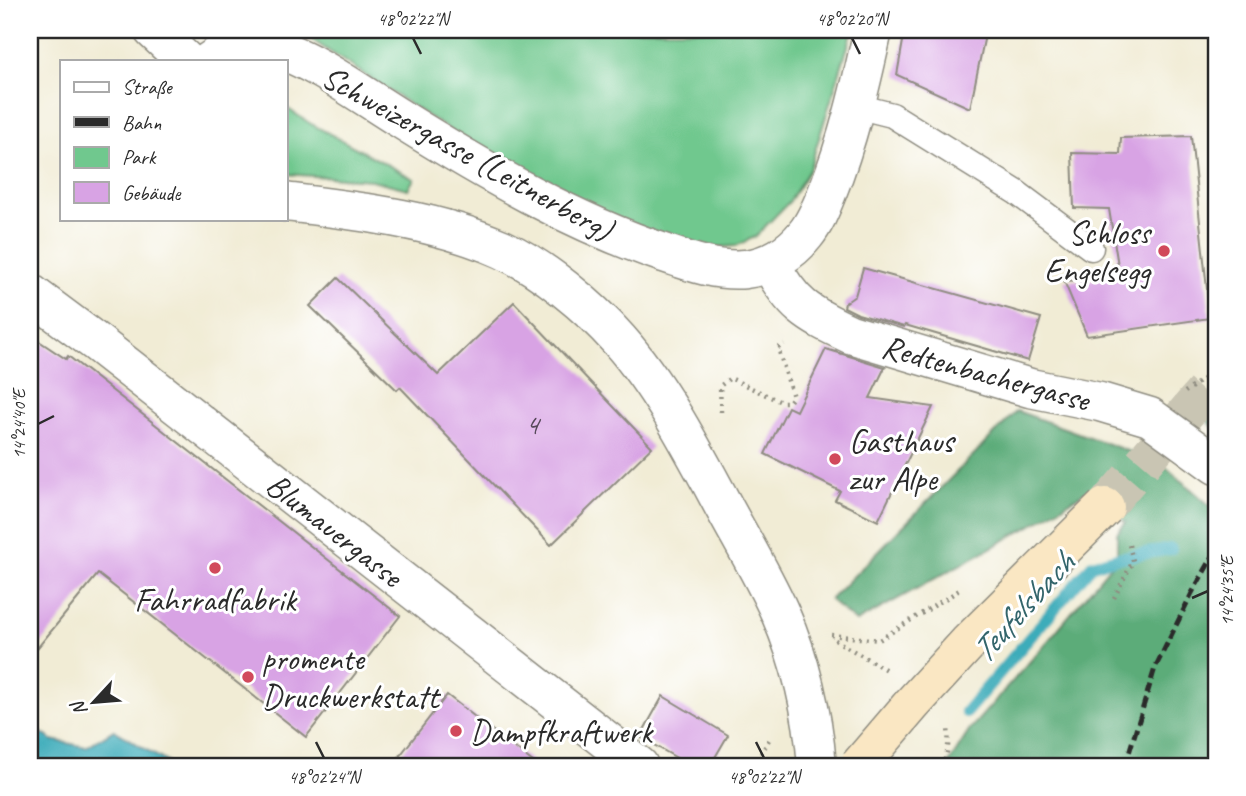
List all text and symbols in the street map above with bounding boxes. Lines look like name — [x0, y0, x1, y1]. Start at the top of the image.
text: 48°02'22"N — [378, 8, 452, 30]
text: 48°02'20"N — [817, 8, 891, 30]
street label: Schweizergasse (Leitnerberg) — [315, 55, 622, 251]
legend — [60, 60, 287, 220]
text: Straße — [122, 74, 174, 100]
text: Bahn — [122, 110, 162, 136]
text: Park — [122, 144, 157, 170]
text: Gebäude — [122, 180, 181, 206]
place label: Schloss Engelsegg — [1044, 212, 1153, 292]
marker: Schloss Engelsegg — [1156, 243, 1172, 259]
street label: Redtenbachergasse — [878, 325, 1096, 421]
text: 14°24'40"E — [8, 387, 30, 459]
house number: 4 — [525, 405, 541, 443]
place label: Gasthaus zur Alpe — [849, 420, 956, 500]
marker: Gasthaus zur Alpe — [827, 451, 843, 467]
street label: Blumauergasse — [258, 463, 413, 598]
water label: Teufelsbach — [960, 541, 1086, 673]
text: 14°24'35"E — [1216, 554, 1238, 626]
marker: Fahrradfabrik — [207, 560, 223, 576]
place label: Fahrradfabrik — [134, 579, 298, 621]
place label: promente Druckwerkstatt — [262, 638, 441, 718]
north arrow — [60, 666, 130, 736]
marker: promente Druckwerkstatt — [240, 669, 256, 685]
text: N — [65, 696, 93, 720]
place label: Dampfkraftwerk — [470, 711, 654, 753]
marker: Dampfkraftwerk — [448, 723, 464, 739]
text: 48°02'24"N — [289, 766, 363, 788]
text: 48°02'22"N — [729, 766, 803, 788]

